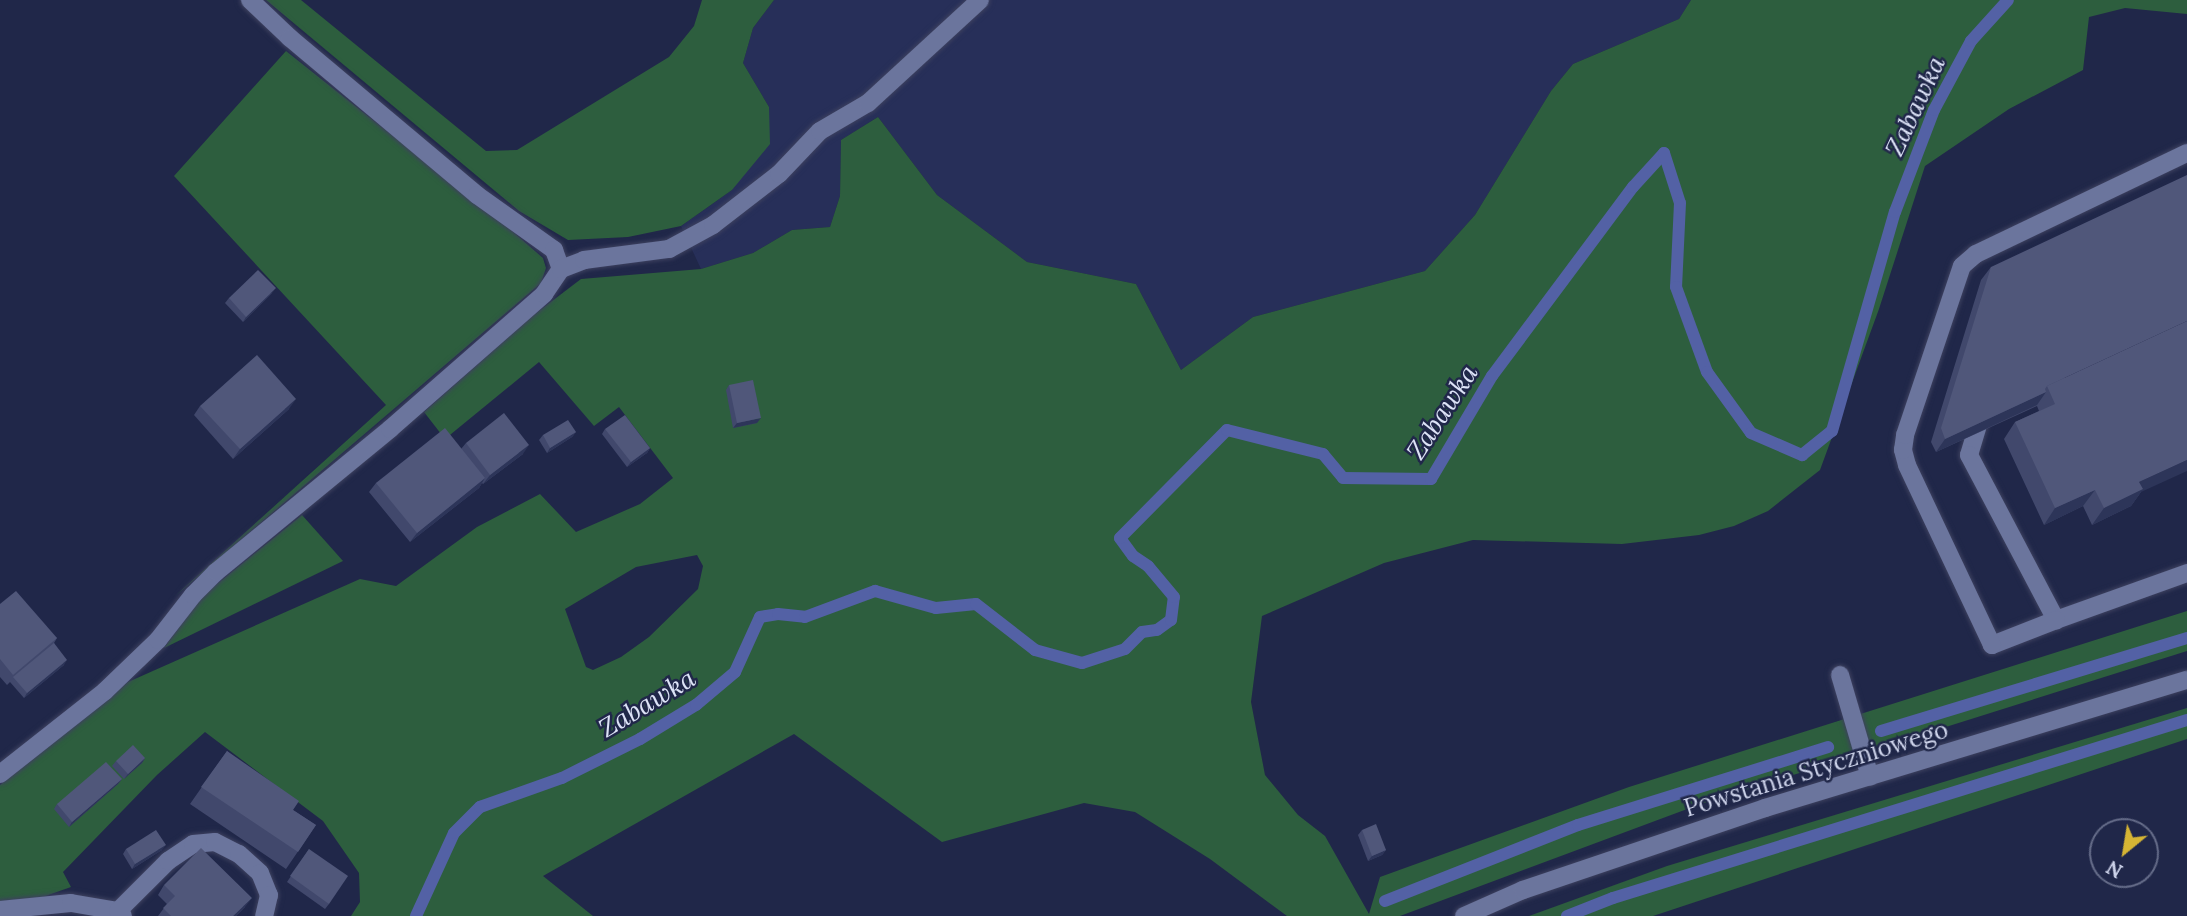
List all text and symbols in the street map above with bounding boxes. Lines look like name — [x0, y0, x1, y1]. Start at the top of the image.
water label: Zabawka — [1878, 51, 1952, 161]
water label: Zabawka — [1400, 359, 1484, 465]
water label: Zabawka — [593, 662, 701, 744]
street label: Powstania Styczniowego — [1681, 715, 1951, 823]
north arrow — [2089, 818, 2159, 888]
text: N — [2102, 855, 2127, 884]

